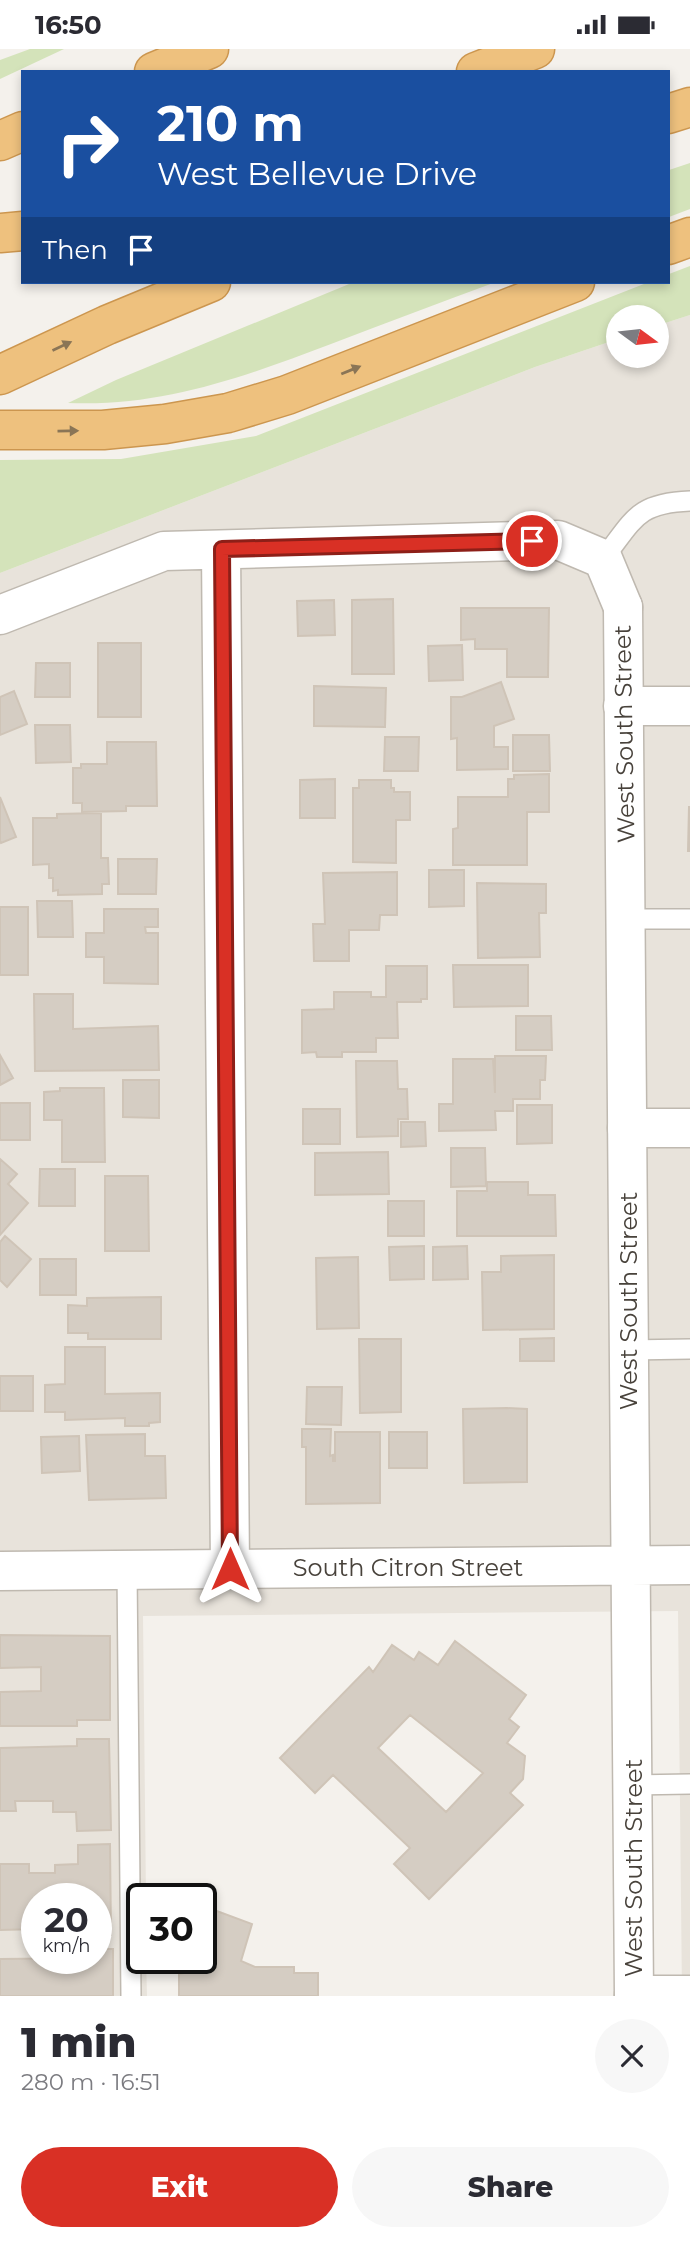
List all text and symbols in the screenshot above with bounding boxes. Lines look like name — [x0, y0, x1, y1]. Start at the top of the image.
text: 16:50 — [35, 9, 102, 41]
text: 210 m — [157, 94, 304, 153]
icon: right — [42, 98, 133, 189]
text: West Bellevue Drive — [157, 154, 477, 193]
icon: arrive — [122, 231, 160, 269]
text: Then — [42, 234, 108, 266]
north arrow — [606, 305, 668, 367]
map controls — [606, 305, 669, 368]
one-way arrow — [52, 340, 72, 352]
one-way arrow — [341, 365, 362, 376]
one-way arrow — [57, 425, 79, 437]
pin — [502, 511, 562, 571]
icon: arrive — [513, 522, 551, 560]
street label: West South Street — [608, 624, 640, 843]
street label: West South Street — [614, 1192, 643, 1410]
position arrow — [193, 1532, 267, 1606]
street label: South Citron Street — [293, 1553, 524, 1582]
street label: West South Street — [619, 1759, 648, 1977]
speed limit sign: 30 — [126, 1883, 217, 1974]
text: 20 — [44, 1898, 89, 1941]
text: km/h — [42, 1935, 91, 1957]
text: 1 min — [21, 2016, 137, 2068]
button: close — [595, 2019, 669, 2093]
text: 280 m · 16:51 — [21, 2068, 161, 2096]
button: Exit — [21, 2147, 338, 2227]
button: Share — [352, 2147, 669, 2227]

